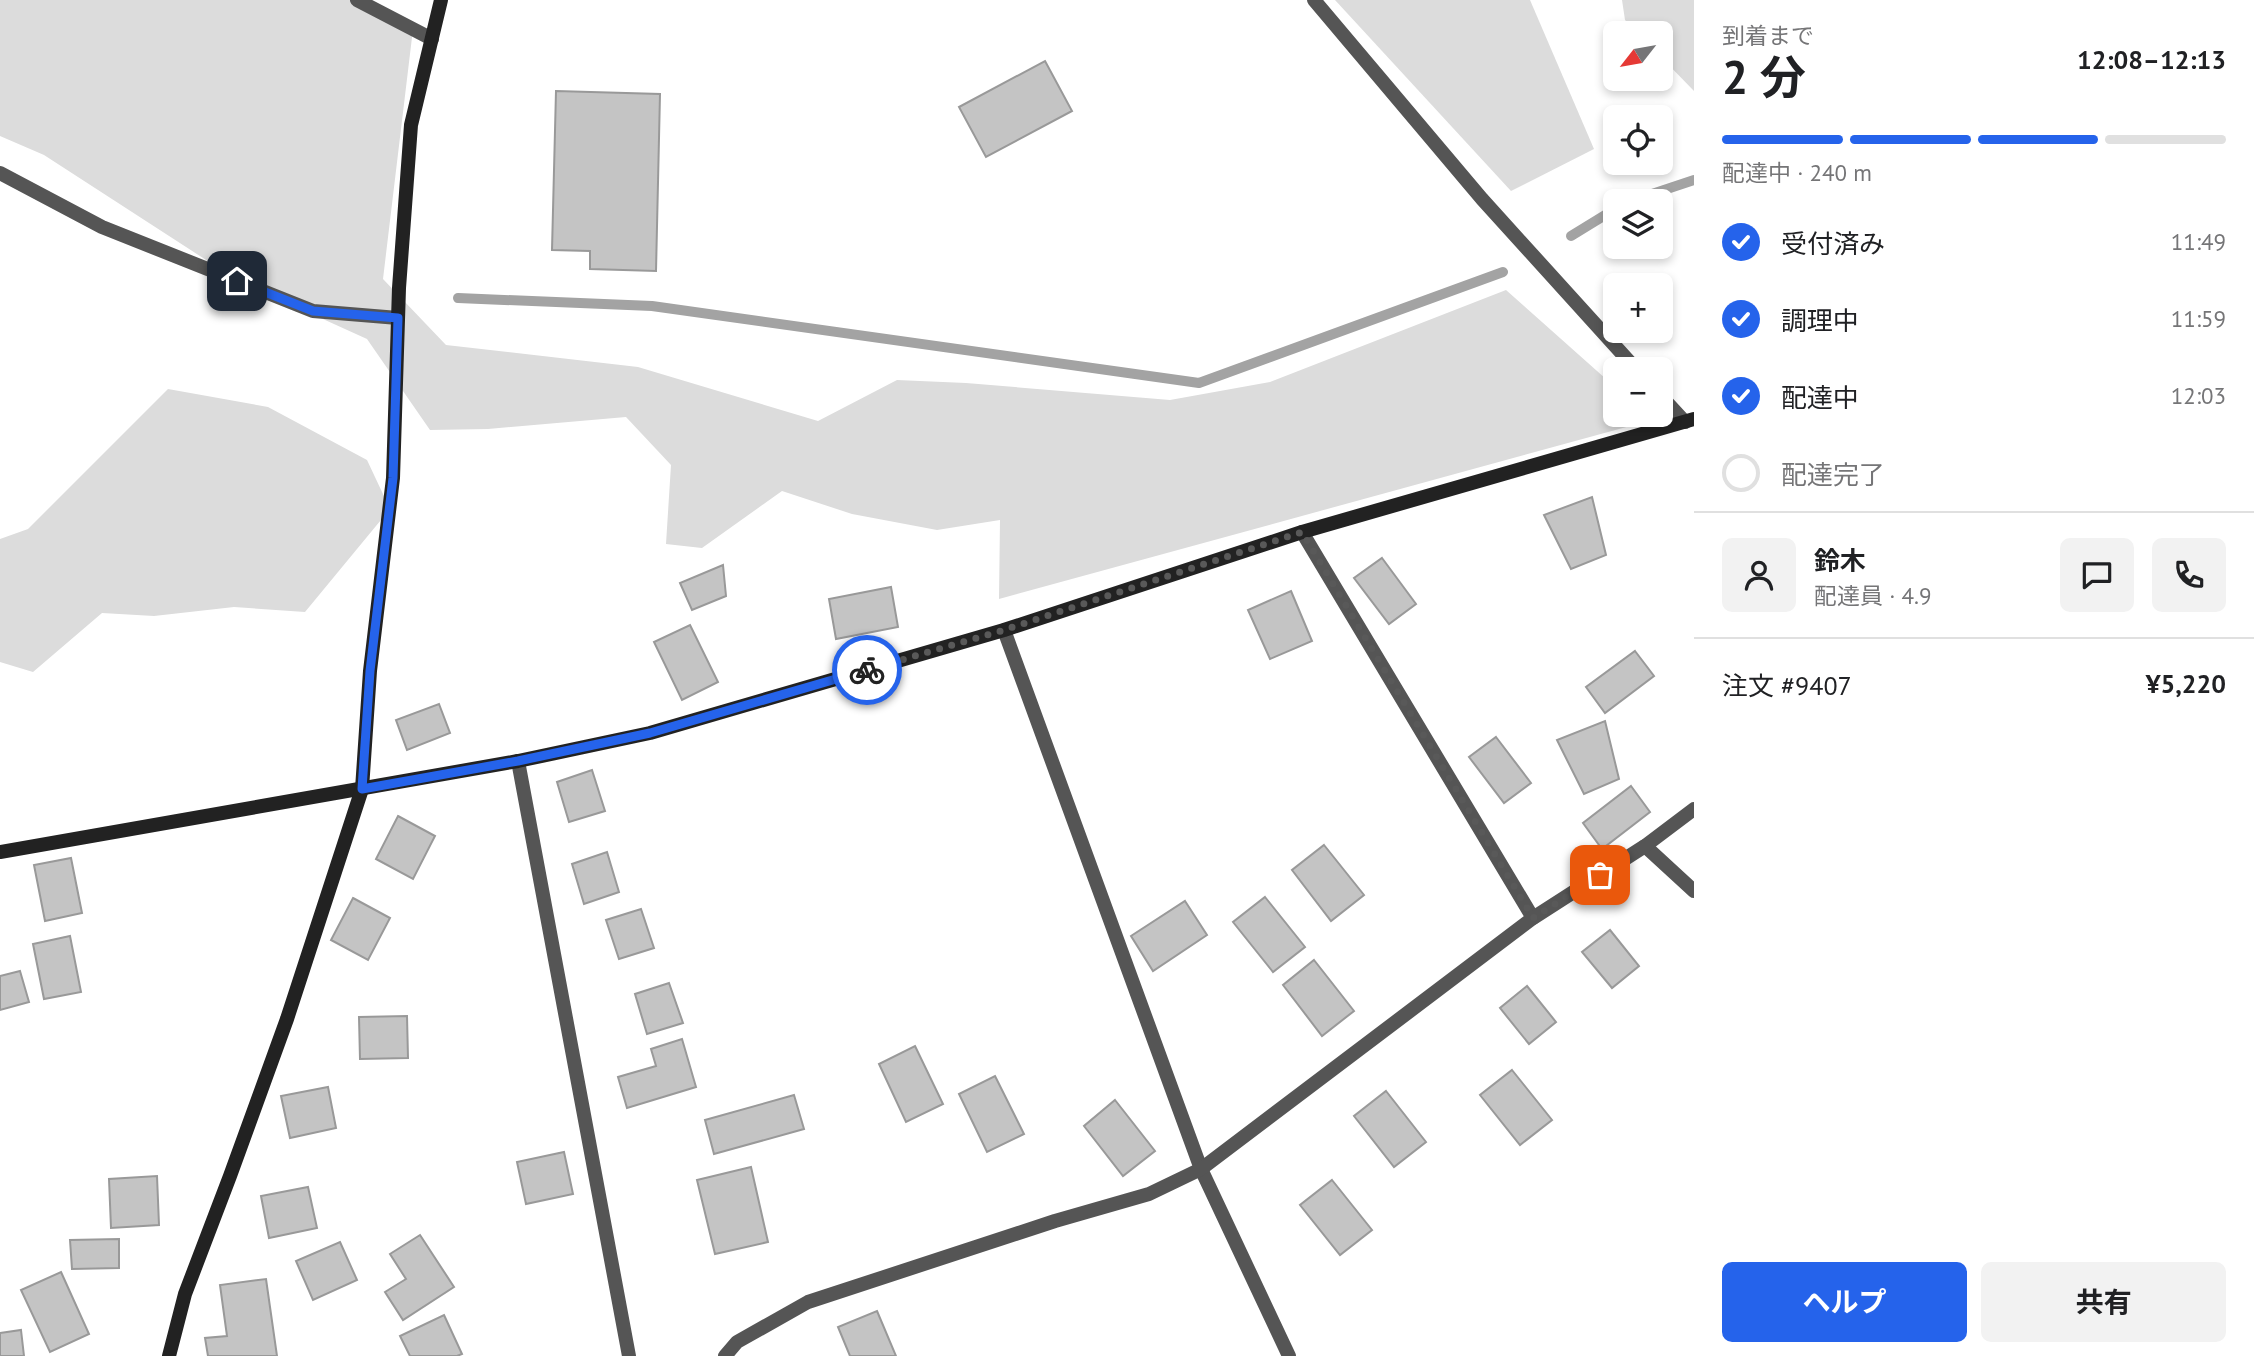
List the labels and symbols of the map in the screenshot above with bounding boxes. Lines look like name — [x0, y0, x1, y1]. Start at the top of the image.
north arrow — [1603, 21, 1673, 91]
pin — [207, 251, 267, 311]
courier — [832, 635, 902, 705]
pin — [1570, 845, 1630, 905]

